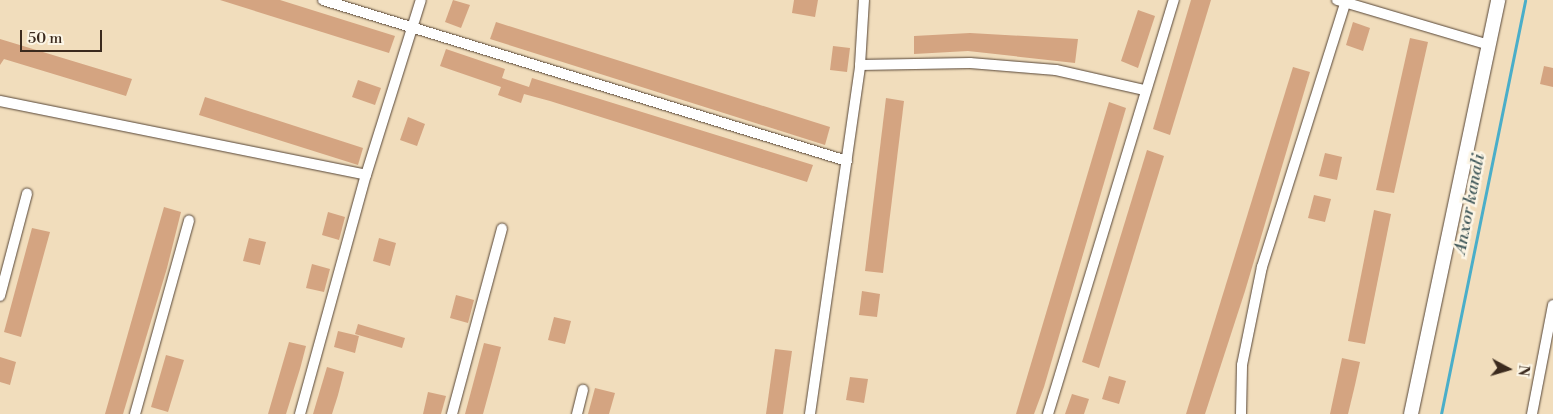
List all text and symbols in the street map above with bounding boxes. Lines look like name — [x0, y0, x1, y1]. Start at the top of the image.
scale bar — [22, 20, 105, 52]
text: 50 m — [28, 29, 62, 48]
water label: Anxor kanali — [1450, 152, 1490, 256]
north arrow — [1483, 344, 1533, 394]
text: N — [1513, 364, 1532, 377]

